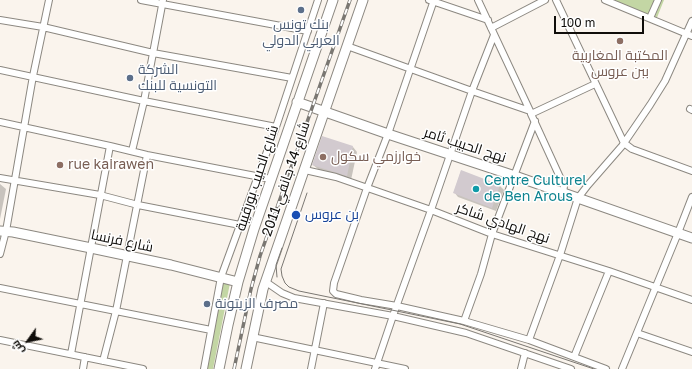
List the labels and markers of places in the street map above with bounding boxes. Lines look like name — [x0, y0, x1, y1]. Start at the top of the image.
marker: بنك تونس العربي الدولي — [296, 5, 306, 15]
place label: بنك تونس العربي الدولي — [262, 17, 340, 50]
marker: المكتبة المغاربية ببن عروس — [615, 36, 625, 46]
place label: المكتبة المغاربية ببن عروس — [572, 48, 668, 80]
place label: الشركة التونسية للبنك — [138, 62, 217, 94]
marker: الشركة التونسية للبنك — [125, 73, 135, 83]
place label: خوارزمي سكول — [331, 149, 421, 165]
marker: خوارزمي سكول — [318, 152, 328, 162]
place label: rue kairawen — [68, 157, 154, 173]
marker: rue kairawen — [55, 160, 65, 170]
place label: Centre Culturel de Ben Arous — [484, 173, 587, 206]
marker: Centre Culturel de Ben Arous — [471, 184, 481, 194]
place label: بن عروس — [305, 207, 359, 223]
marker: بن عروس — [290, 209, 302, 221]
place label: مصرف الزيتونة — [215, 296, 298, 312]
marker: مصرف الزيتونة — [202, 299, 212, 309]

